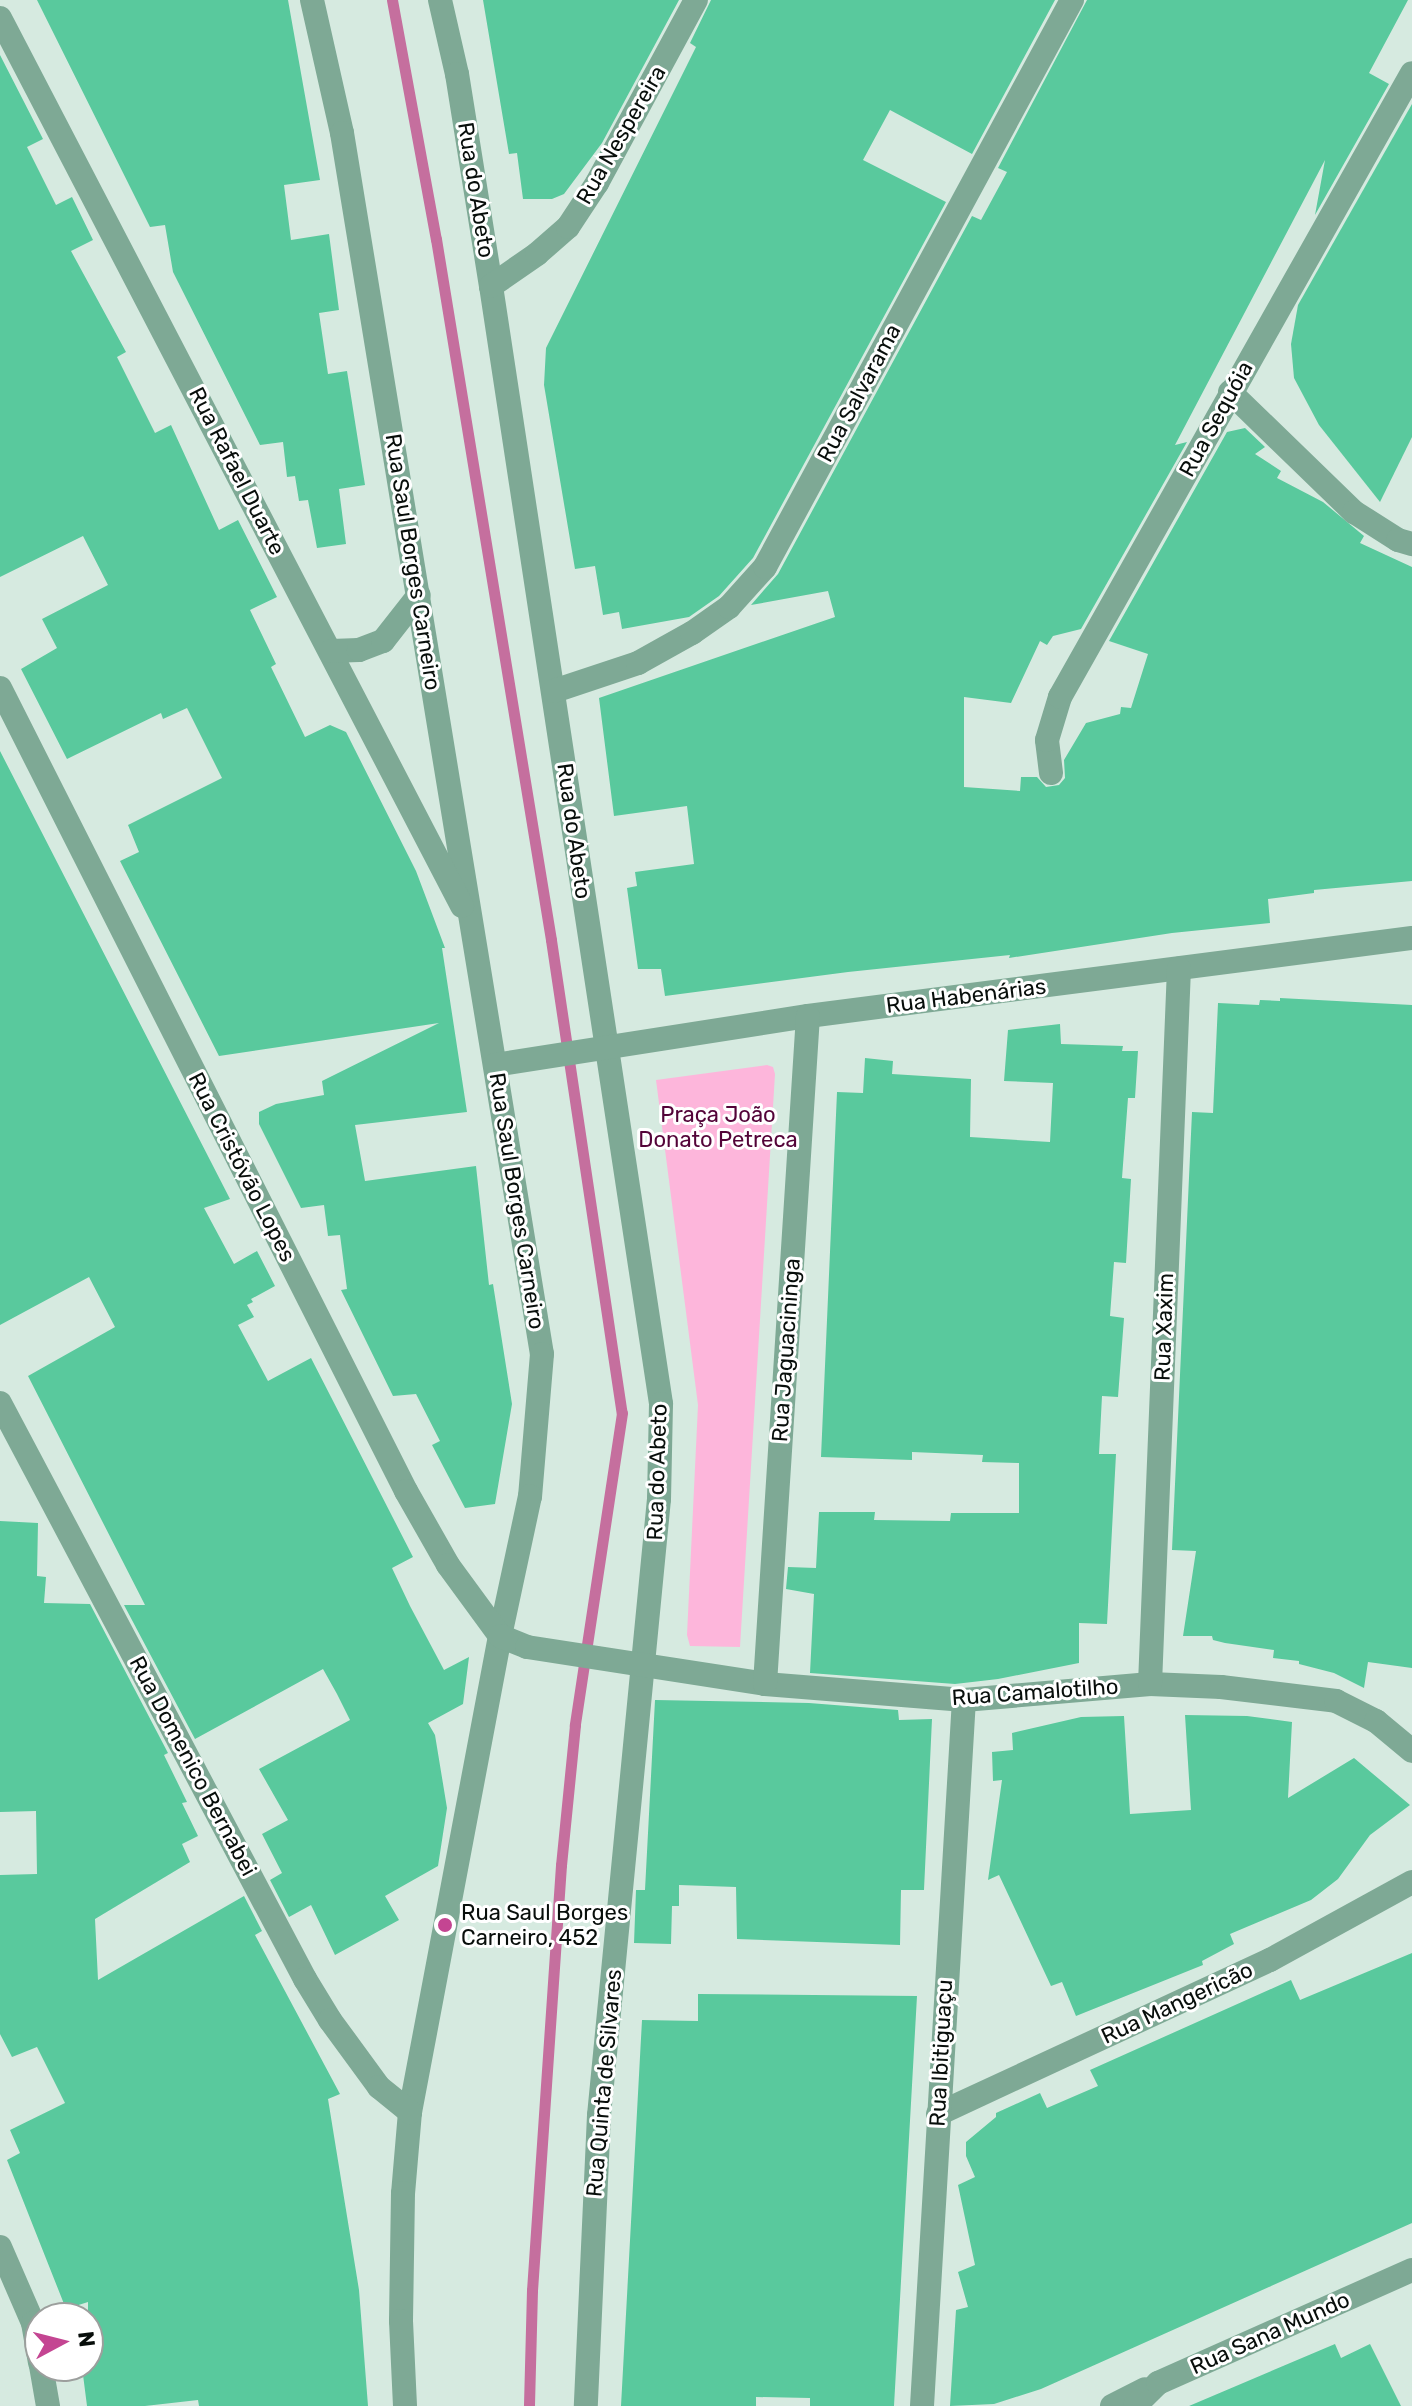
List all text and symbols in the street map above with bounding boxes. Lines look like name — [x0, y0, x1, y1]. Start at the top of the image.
street label: Rua Nespereira — [571, 61, 671, 209]
street label: Rua do Abeto — [452, 120, 500, 260]
street label: Rua Salvarama — [812, 320, 906, 466]
street label: Rua Sequóia — [1174, 357, 1258, 481]
street label: Rua Rafael Duarte — [183, 383, 291, 559]
street label: Rua Saul Borges Carneiro — [380, 432, 446, 692]
street label: Rua do Abeto — [551, 761, 597, 901]
street label: Rua Habenárias — [885, 973, 1047, 1019]
street label: Rua Cristóvão Lopes — [183, 1068, 301, 1266]
street label: Rua Saul Borges Carneiro — [484, 1071, 550, 1331]
park label: Praça João Donato Petreca — [638, 1101, 798, 1152]
street label: Rua Jaguacininga — [766, 1257, 806, 1443]
street label: Rua Xaxim — [1149, 1273, 1179, 1381]
street label: Rua do Abeto — [641, 1403, 673, 1541]
street label: Rua Domenico Bernabei — [124, 1652, 262, 1880]
street label: Rua Camalotilho — [951, 1673, 1119, 1711]
place label: Rua Saul Borges Carneiro, 452 — [461, 1899, 628, 1950]
marker: Rua Saul Borges Carneiro, 452 — [436, 1916, 454, 1934]
street label: Rua Mangericão — [1097, 1956, 1257, 2050]
street label: Rua Quinta de Silvares — [581, 1968, 627, 2198]
street label: Rua Ibitiguaçu — [924, 1979, 958, 2127]
street label: Rua Sana Mundo — [1186, 2286, 1354, 2380]
north arrow — [24, 2302, 104, 2382]
text: N — [72, 2330, 101, 2349]

